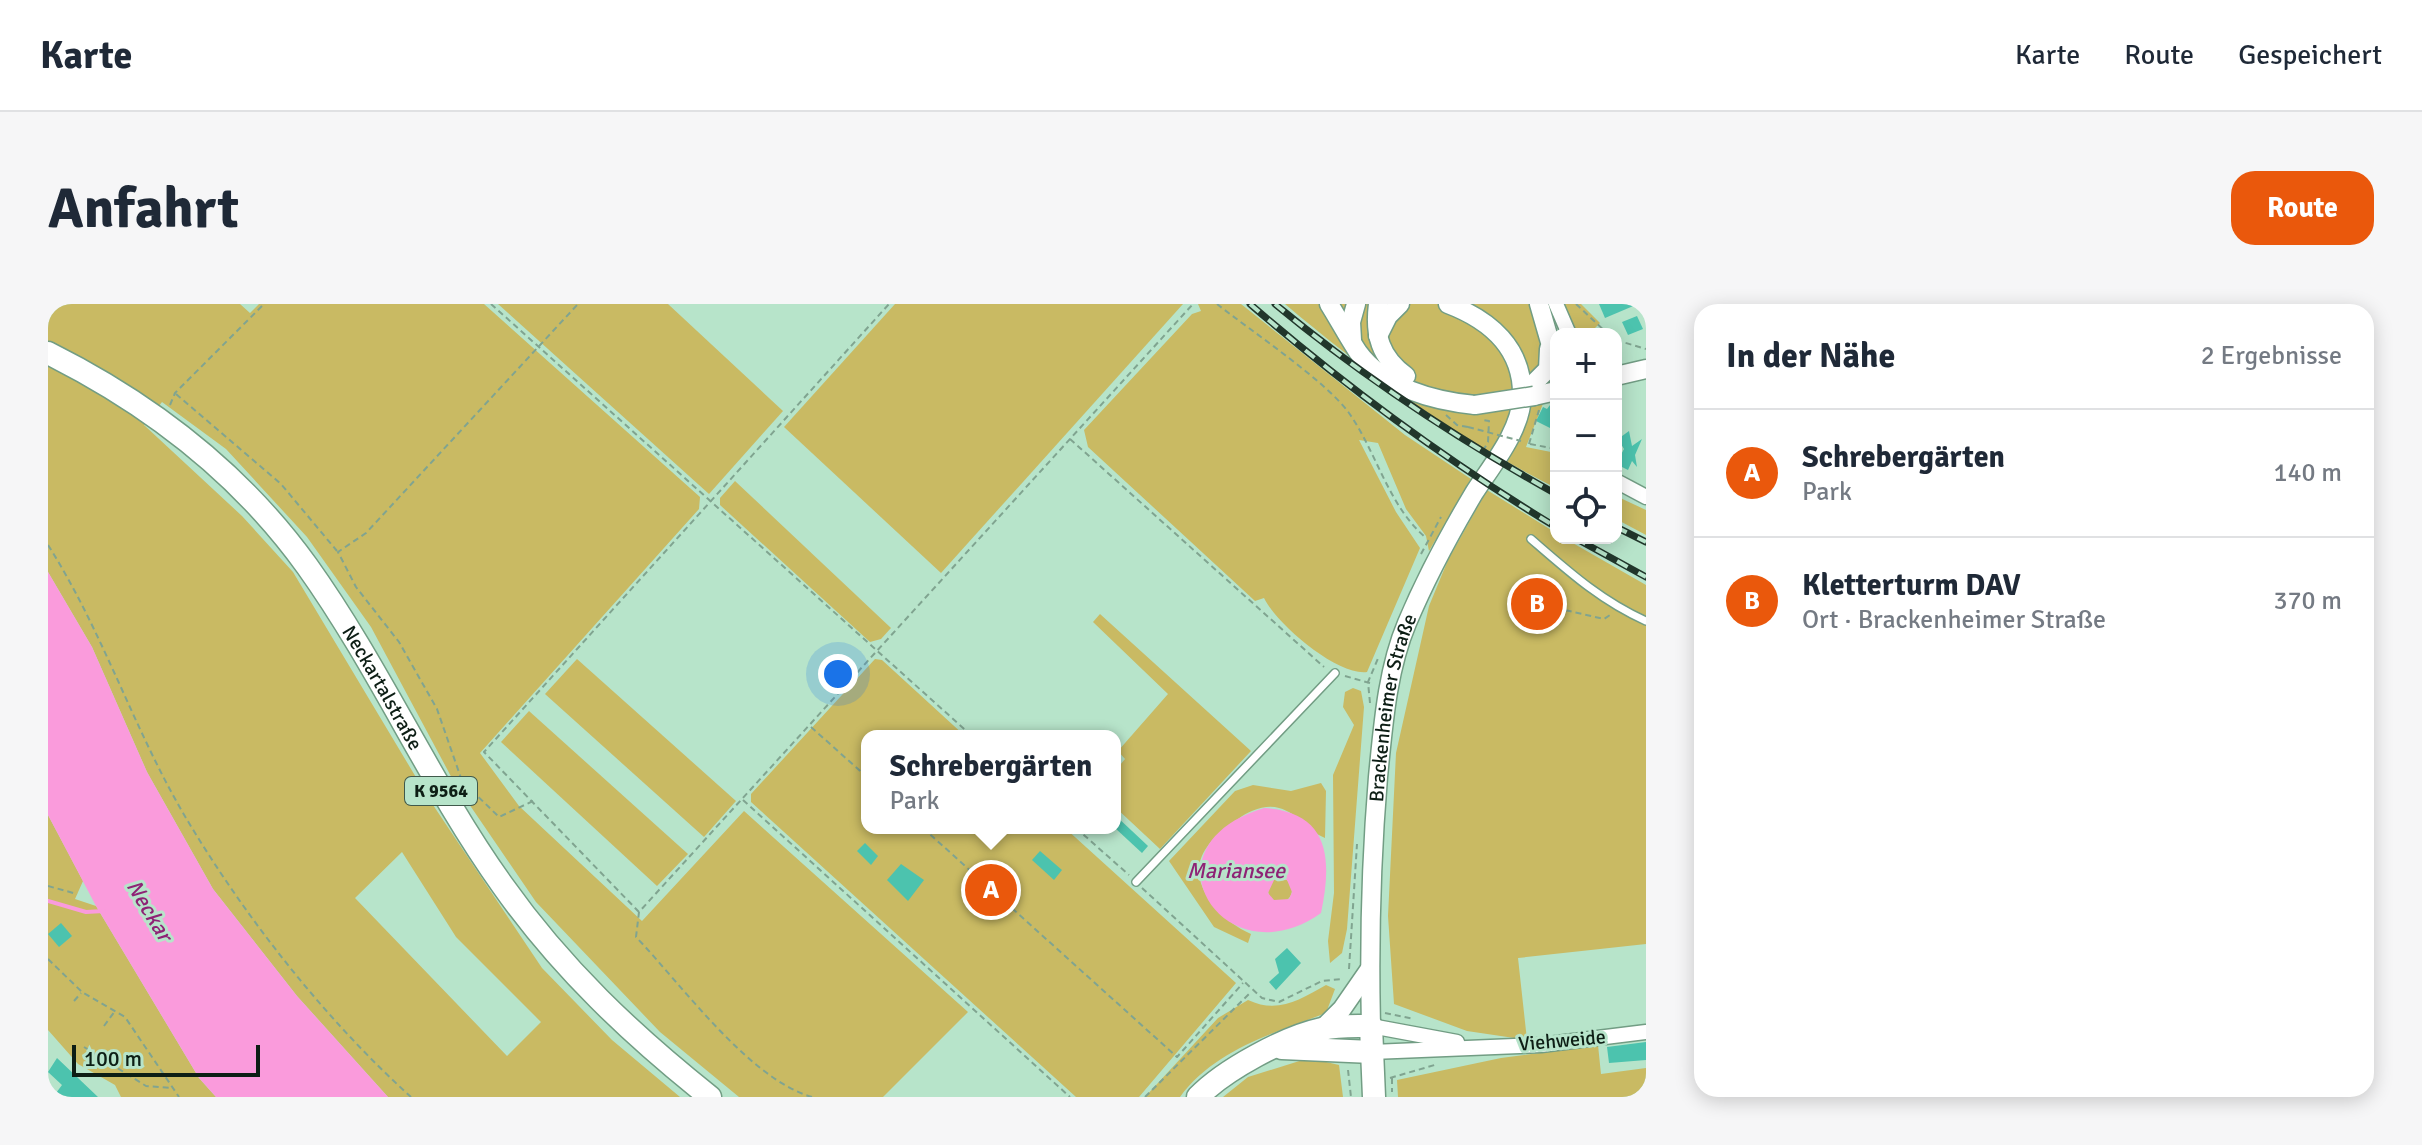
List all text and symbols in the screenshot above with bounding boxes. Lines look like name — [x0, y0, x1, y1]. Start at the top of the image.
text: Karte — [40, 32, 132, 79]
text: Karte — [2015, 38, 2080, 72]
text: Route — [2124, 38, 2194, 72]
text: Gespeichert — [2238, 38, 2382, 72]
button: Route — [2231, 171, 2374, 245]
text: Anfahrt — [48, 174, 239, 243]
map controls — [1550, 328, 1622, 544]
button: + — [1550, 328, 1622, 400]
text: In der Nähe — [1726, 335, 1895, 377]
text: 2 Ergebnisse — [2201, 340, 2342, 372]
button: − — [1550, 400, 1622, 472]
text: Schrebergärten — [1802, 439, 2005, 476]
text: A — [1744, 457, 1760, 489]
text: 140 m — [2273, 457, 2342, 489]
button: locate — [1550, 472, 1622, 544]
text: Park — [1802, 476, 1852, 508]
text: Kletterturm DAV — [1802, 567, 2021, 604]
pin: B — [1511, 574, 1563, 634]
text: B — [1744, 585, 1760, 617]
text: 370 m — [2273, 585, 2342, 617]
text: Ort · Brackenheimer Straße — [1802, 604, 2106, 636]
street label: Brackenheimer Straße — [1364, 610, 1423, 803]
street label: Neckartalstraße — [337, 621, 428, 755]
your location — [818, 654, 858, 694]
popup — [861, 730, 1121, 834]
text: Schrebergärten — [890, 748, 1092, 785]
road number: K 9564 — [405, 777, 477, 805]
text: Park — [890, 785, 940, 817]
water label: Mariansee — [1187, 857, 1286, 884]
pin: A — [965, 860, 1017, 920]
water label: Neckar — [121, 875, 180, 948]
street label: Viehweide — [1517, 1024, 1607, 1057]
scale bar — [72, 1041, 260, 1077]
text: 100 m — [84, 1045, 142, 1072]

